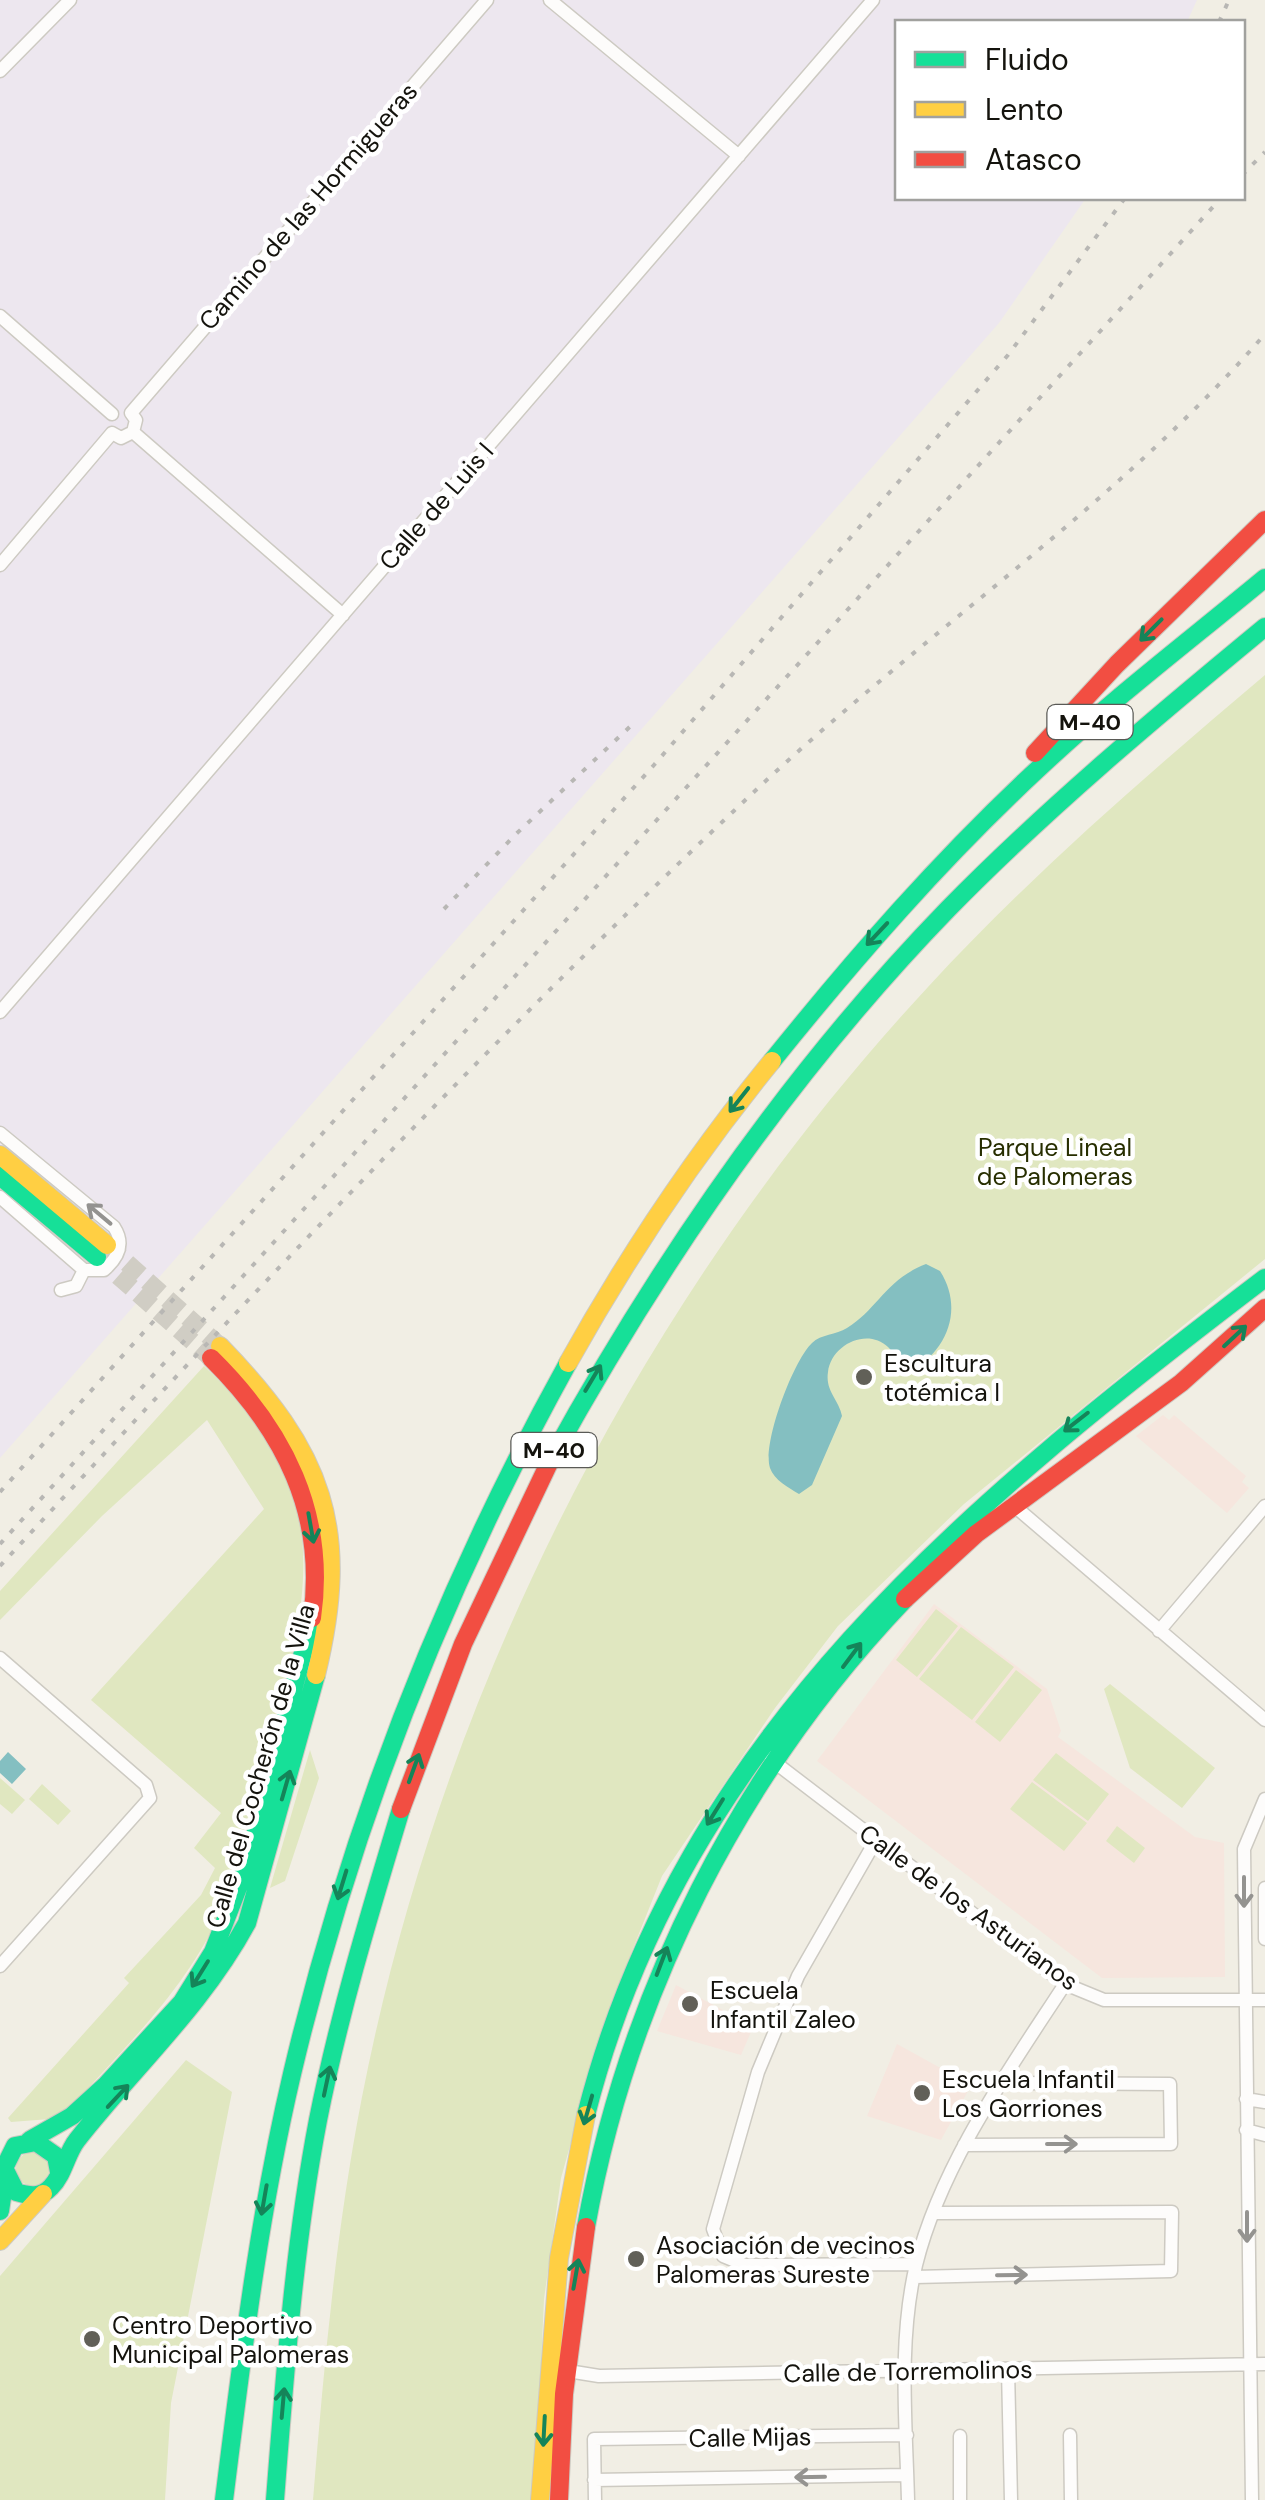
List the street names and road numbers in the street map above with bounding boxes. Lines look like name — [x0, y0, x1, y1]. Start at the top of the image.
street label: Camino de las Hormigueras — [192, 76, 425, 337]
street label: Calle de Luis I — [372, 436, 501, 577]
road number: M-40 — [1048, 705, 1132, 739]
road number: M-40 — [512, 1433, 596, 1467]
street label: Calle del Cocherón de la Villa — [198, 1600, 323, 1932]
street label: Calle de los Asturianos — [853, 1817, 1085, 1998]
street label: Calle de Torremolinos — [783, 2353, 1033, 2390]
street label: Calle Mijas — [688, 2420, 812, 2455]

